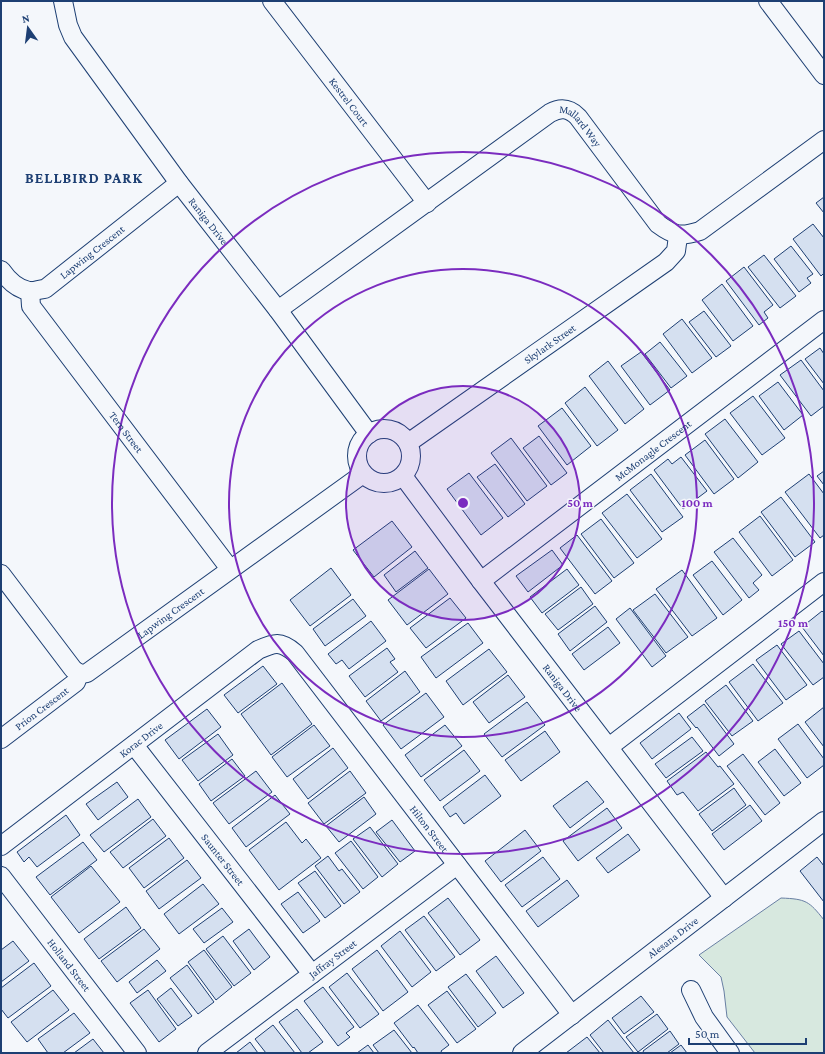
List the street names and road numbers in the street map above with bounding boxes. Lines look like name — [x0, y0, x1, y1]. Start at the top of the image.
street label: Kestrel Court — [327, 75, 372, 129]
street label: Mallard Way — [559, 103, 605, 150]
street label: Raniga Drive — [187, 195, 231, 247]
street label: Lapwing Crescent — [57, 222, 127, 281]
street label: Skylark Street — [521, 321, 578, 366]
street label: Tern Street — [107, 409, 146, 455]
street label: McMonagle Crescent — [612, 417, 694, 483]
street label: Lapwing Crescent — [135, 585, 206, 641]
street label: Raniga Drive — [541, 662, 585, 714]
street label: Prion Crescent — [12, 684, 71, 732]
street label: Korac Drive — [117, 719, 165, 760]
street label: Hilton Street — [408, 803, 451, 855]
street label: Saunter Street — [199, 831, 247, 888]
street label: Alesana Drive — [645, 914, 700, 960]
street label: Holland Street — [45, 936, 93, 994]
street label: Jaffray Street — [305, 937, 359, 982]

